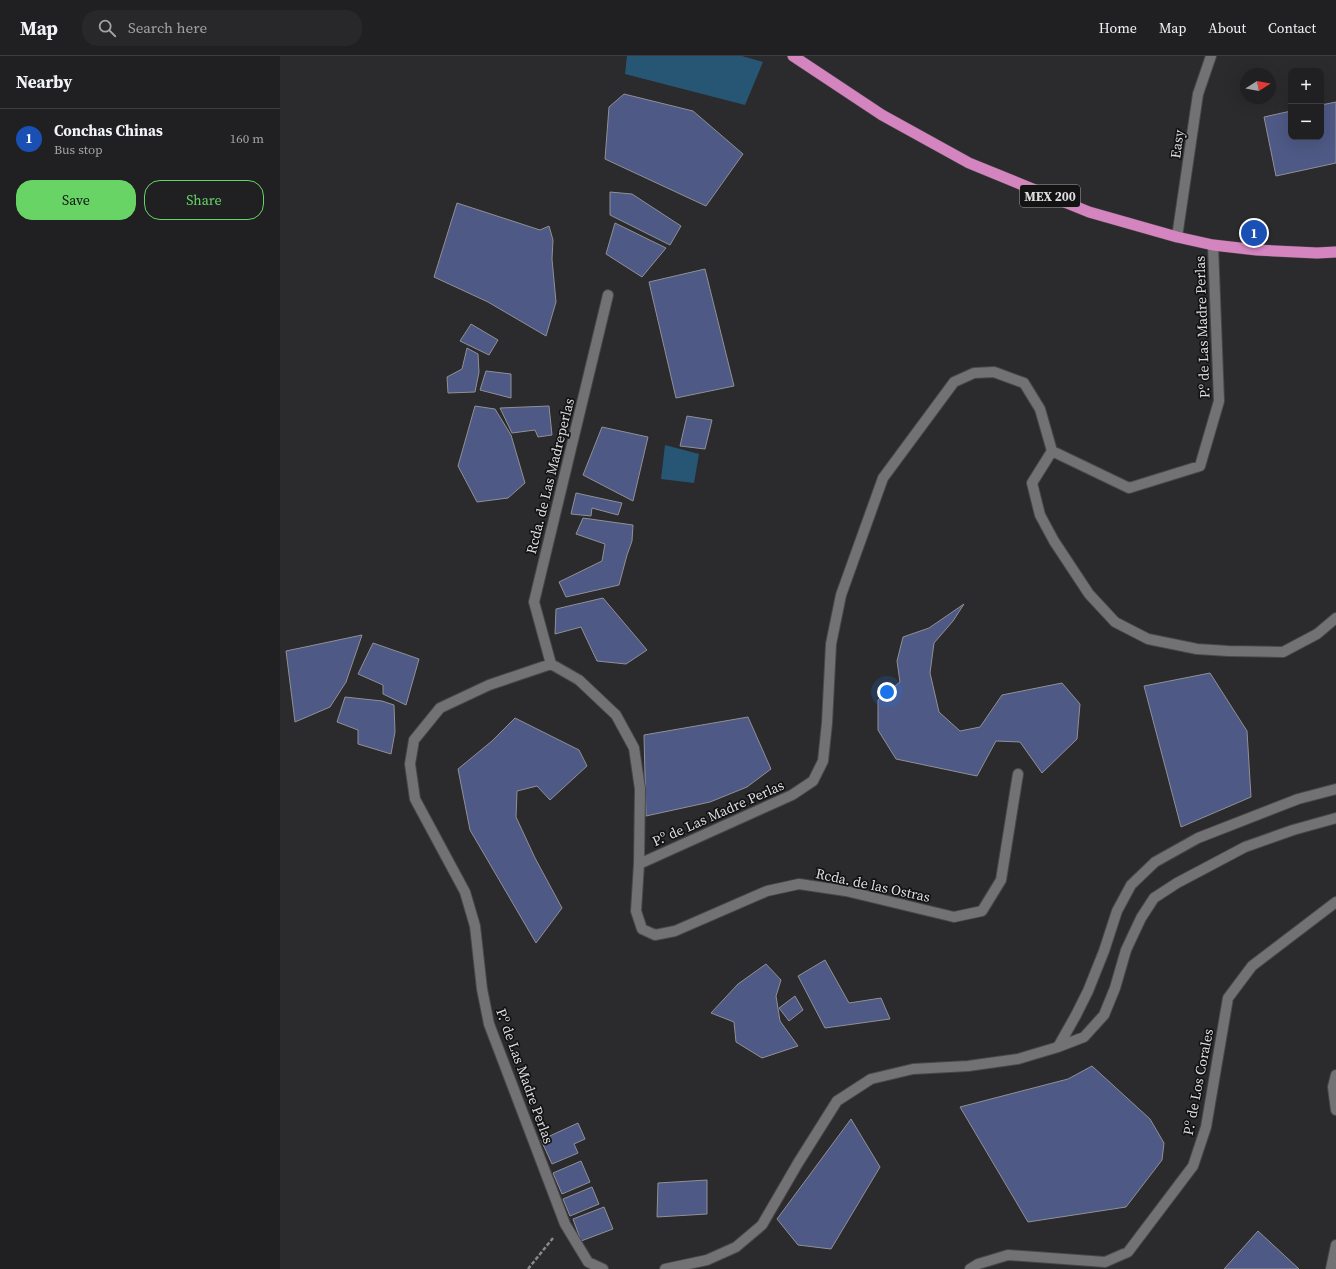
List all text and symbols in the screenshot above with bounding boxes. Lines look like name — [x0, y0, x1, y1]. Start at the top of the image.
search box — [82, 10, 362, 46]
text: Map — [20, 15, 58, 41]
icon: search — [96, 17, 118, 39]
text: Search here — [128, 17, 207, 38]
text: Home — [1099, 18, 1137, 38]
text: Map — [1159, 18, 1186, 38]
text: About — [1208, 18, 1246, 38]
text: Contact — [1268, 18, 1316, 38]
north arrow — [1240, 68, 1276, 104]
map controls — [1288, 68, 1324, 140]
button: + — [1288, 68, 1324, 104]
text: Nearby — [16, 70, 72, 94]
button: − — [1288, 104, 1324, 140]
text: Conchas Chinas — [54, 120, 163, 141]
street label: Easy — [1165, 128, 1189, 160]
text: 1 — [25, 130, 33, 147]
text: 160 m — [230, 130, 264, 147]
text: Bus stop — [54, 141, 103, 158]
button: Save — [16, 180, 136, 220]
button: Share — [144, 180, 264, 220]
road number: MEX 200 — [1020, 185, 1080, 207]
pin: 1 — [1241, 218, 1267, 248]
street label: P.º de Las Madre Perlas — [1190, 255, 1214, 399]
street label: Rcda. de Las Madreperlas — [521, 396, 579, 556]
your location — [877, 682, 897, 702]
street label: P.º de Las Madre Perlas — [649, 775, 787, 851]
street label: Rcda. de las Ostras — [814, 863, 932, 907]
street label: P.º de Las Madre Perlas — [491, 1006, 559, 1146]
street label: P.º de Los Corales — [1178, 1027, 1218, 1137]

